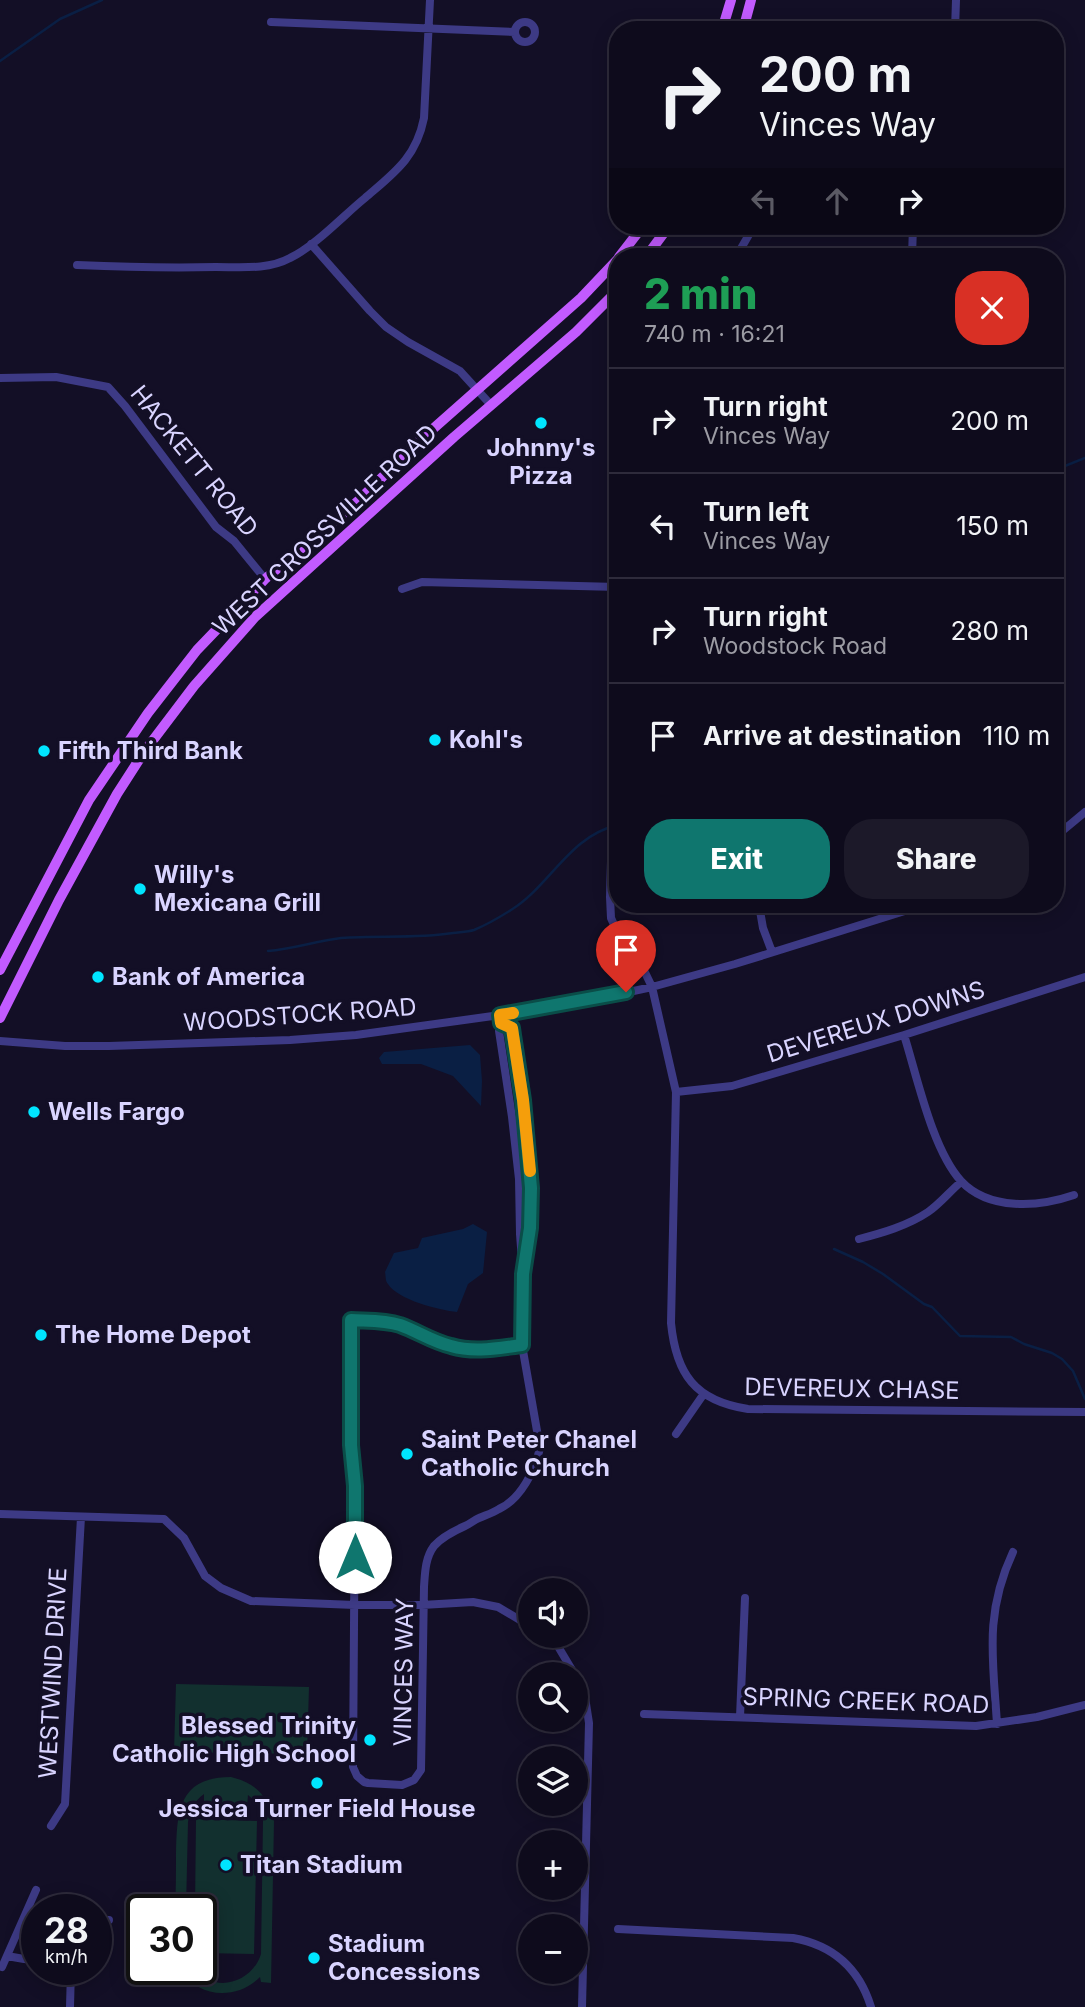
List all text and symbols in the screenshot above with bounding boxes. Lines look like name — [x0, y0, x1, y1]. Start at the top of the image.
text: 200 m — [759, 45, 912, 104]
icon: right — [644, 49, 735, 140]
text: Vinces Way — [759, 105, 936, 144]
icon: left — [745, 182, 783, 220]
icon: ahead — [818, 182, 856, 220]
icon: right — [891, 182, 929, 220]
text: 2 min — [644, 268, 758, 319]
button: close — [955, 271, 1029, 345]
text: 740 m · 16:21 — [644, 320, 785, 348]
street label: HACKETT ROAD — [125, 379, 264, 542]
text: Turn right — [703, 391, 828, 422]
icon: right — [644, 402, 682, 440]
text: 200 m — [950, 405, 1029, 436]
marker: Johnny's Pizza — [533, 415, 549, 431]
street label: WEST CROSSVILLE ROAD — [207, 418, 443, 641]
text: Vinces Way — [703, 422, 830, 450]
place label: Johnny's Pizza — [487, 433, 596, 490]
text: Turn left — [703, 496, 809, 527]
icon: left — [644, 507, 682, 545]
text: 150 m — [956, 510, 1029, 541]
text: Vinces Way — [703, 527, 830, 555]
text: Turn right — [703, 601, 828, 632]
icon: right — [644, 612, 682, 650]
text: 280 m — [951, 615, 1029, 646]
text: Woodstock Road — [703, 632, 887, 660]
icon: arrive — [644, 717, 682, 755]
text: Arrive at destination — [703, 720, 962, 751]
text: 110 m — [983, 720, 1050, 751]
place label: Kohl's — [449, 725, 523, 754]
marker: Kohl's — [427, 732, 443, 748]
place label: Fifth Third Bank — [58, 736, 243, 765]
marker: Fifth Third Bank — [36, 743, 52, 759]
button: Exit — [644, 819, 830, 899]
button: Share — [844, 819, 1029, 899]
place label: Willy's Mexicana Grill — [154, 860, 321, 917]
marker: Willy's Mexicana Grill — [132, 881, 148, 897]
pin — [596, 920, 656, 992]
icon: arrive — [607, 931, 645, 969]
place label: Bank of America — [112, 962, 305, 991]
marker: Bank of America — [90, 969, 106, 985]
street label: DEVEREUX DOWNS — [763, 975, 988, 1068]
street label: WOODSTOCK ROAD — [183, 992, 417, 1037]
place label: Wells Fargo — [48, 1097, 185, 1126]
marker: Wells Fargo — [26, 1104, 42, 1120]
place label: The Home Depot — [55, 1320, 251, 1349]
marker: The Home Depot — [33, 1327, 49, 1343]
street label: DEVEREUX CHASE — [744, 1372, 960, 1405]
place label: Saint Peter Chanel Catholic Church — [421, 1425, 637, 1482]
marker: Saint Peter Chanel Catholic Church — [399, 1446, 415, 1462]
position arrow — [318, 1520, 392, 1594]
street label: WESTWIND DRIVE — [32, 1567, 73, 1779]
map controls — [518, 1578, 588, 1984]
button: sound — [518, 1578, 588, 1648]
street label: VINCES WAY — [388, 1597, 419, 1747]
button: search — [518, 1662, 588, 1732]
street label: SPRING CREEK ROAD — [742, 1682, 990, 1719]
place label: Blessed Trinity Catholic High School — [112, 1711, 357, 1768]
marker: Blessed Trinity Catholic High School — [362, 1732, 378, 1748]
button: layers — [518, 1746, 588, 1816]
marker: Jessica Turner Field House — [309, 1775, 325, 1791]
place label: Jessica Turner Field House — [158, 1794, 476, 1823]
button: + — [518, 1830, 588, 1900]
place label: Titan Stadium — [240, 1850, 403, 1879]
marker: Titan Stadium — [218, 1857, 234, 1873]
speed limit sign: 30 — [126, 1894, 217, 1985]
text: 28 — [44, 1909, 89, 1951]
button: − — [518, 1914, 588, 1984]
place label: Stadium Concessions — [328, 1929, 480, 1986]
text: km/h — [45, 1946, 88, 1967]
marker: Stadium Concessions — [306, 1950, 322, 1966]

